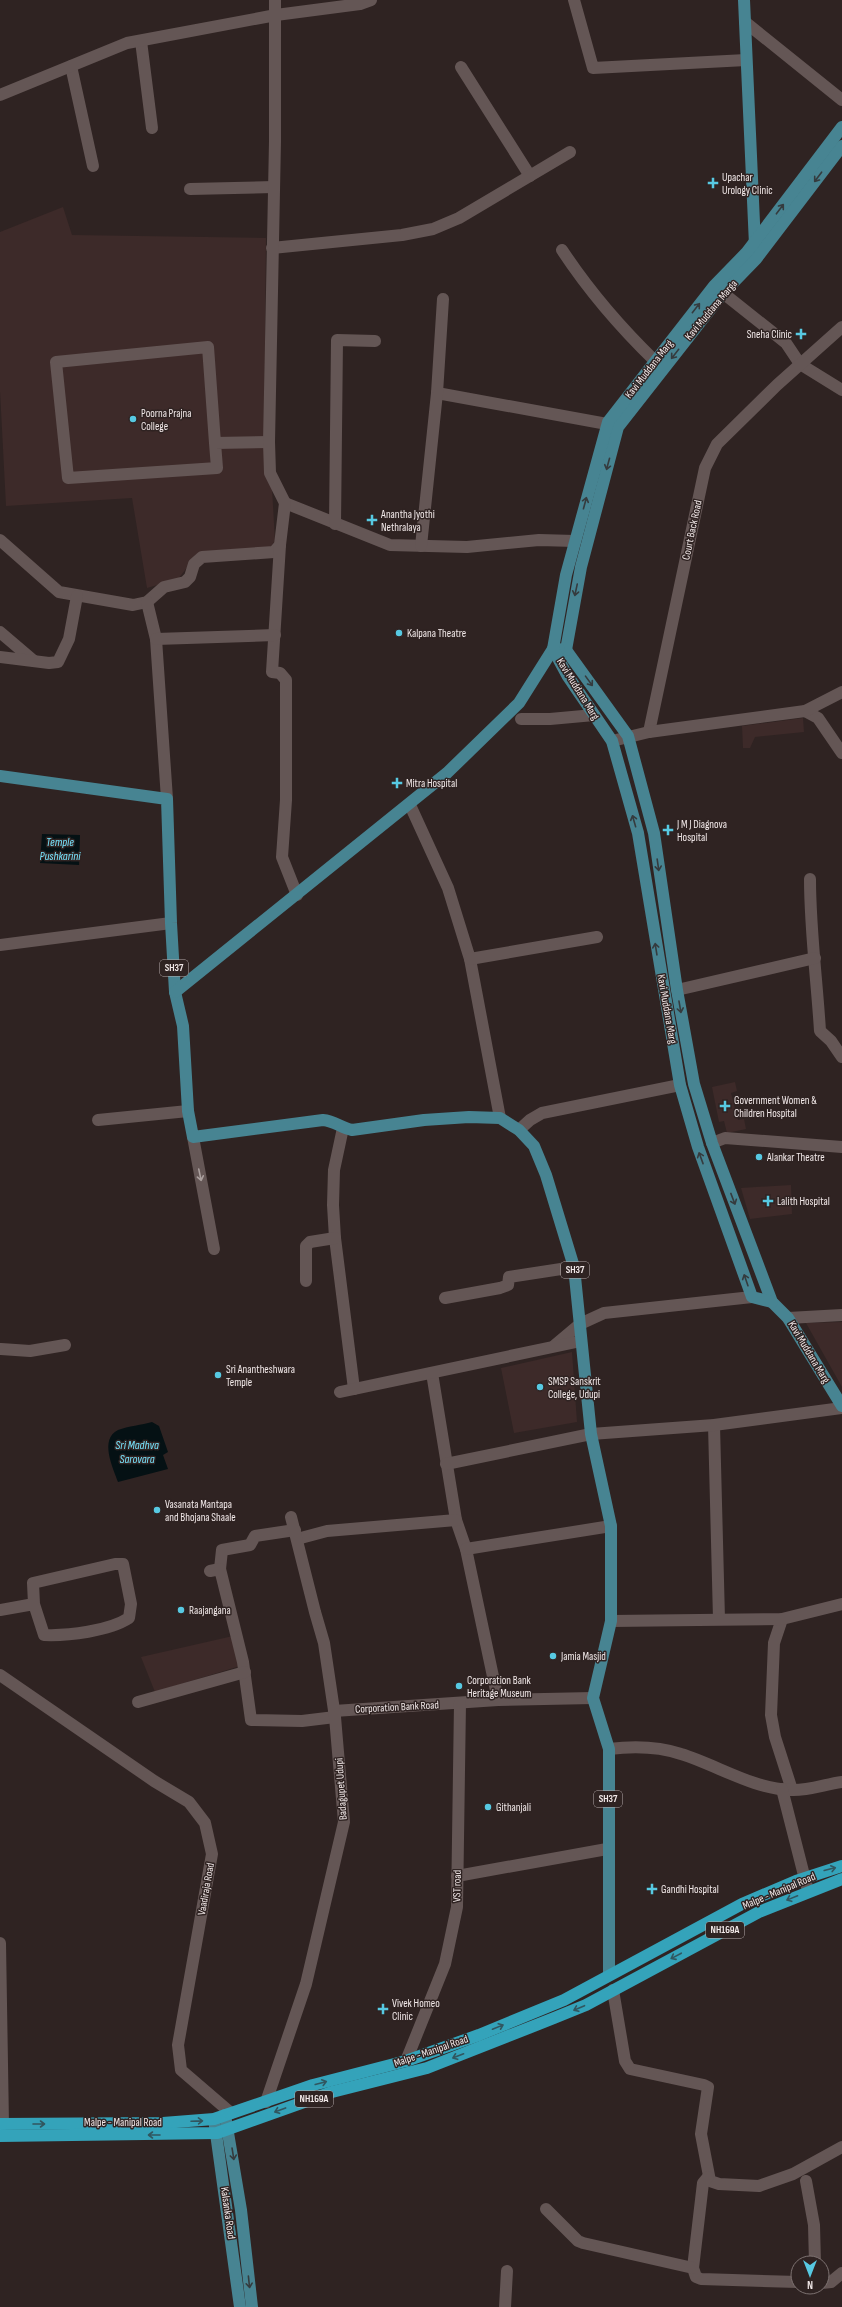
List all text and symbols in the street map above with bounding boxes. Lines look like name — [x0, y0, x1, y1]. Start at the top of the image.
place label: Upachar Urology Clinic — [722, 171, 773, 197]
one-way arrow — [814, 172, 823, 183]
marker: Upachar Urology Clinic — [707, 177, 719, 189]
one-way arrow — [775, 203, 784, 214]
street label: Kavi Muddana Marga — [682, 277, 740, 343]
one-way arrow — [692, 303, 701, 314]
place label: Sneha Clinic — [747, 328, 792, 341]
marker: Sneha Clinic — [795, 328, 807, 340]
street label: Kavi Muddana Marg — [622, 337, 676, 401]
one-way arrow — [670, 349, 679, 360]
place label: Poorna Prajna College — [141, 407, 191, 433]
marker: Poorna Prajna College — [128, 414, 138, 424]
one-way arrow — [604, 457, 611, 470]
one-way arrow — [582, 497, 589, 510]
street label: Court Back Road — [679, 499, 705, 561]
place label: Anantha Jyothi Nethralaya — [380, 508, 435, 534]
marker: Anantha Jyothi Nethralaya — [366, 514, 378, 526]
one-way arrow — [572, 583, 580, 596]
place label: Kalpana Theatre — [407, 627, 466, 640]
marker: Kalpana Theatre — [394, 628, 404, 638]
street label: Kavi Muddana Marg — [554, 656, 602, 723]
one-way arrow — [584, 676, 593, 687]
marker: Mitra Hospital — [391, 777, 403, 789]
place label: Mitra Hospital — [406, 777, 457, 790]
one-way arrow — [630, 815, 637, 828]
place label: J M J Diagnova Hospital — [676, 818, 727, 844]
marker: J M J Diagnova Hospital — [662, 824, 674, 836]
water label: Temple Pushkarini — [39, 835, 81, 864]
one-way arrow — [654, 858, 662, 871]
one-way arrow — [652, 943, 660, 956]
road number: SH37 — [160, 960, 188, 976]
street label: Kavi Muddana Marg — [654, 973, 680, 1045]
one-way arrow — [676, 1000, 684, 1013]
place label: Government Women & Children Hospital — [734, 1094, 817, 1120]
marker: Government Women & Children Hospital — [719, 1100, 731, 1112]
place label: Alankar Theatre — [766, 1151, 825, 1164]
one-way arrow — [697, 1152, 705, 1164]
marker: Alankar Theatre — [754, 1152, 764, 1162]
one-way arrow — [196, 1168, 204, 1181]
one-way arrow — [730, 1193, 738, 1205]
marker: Lalith Hospital — [762, 1195, 774, 1207]
place label: Lalith Hospital — [777, 1195, 830, 1208]
road number: SH37 — [561, 1262, 589, 1278]
one-way arrow — [742, 1274, 750, 1286]
street label: Kavi Muddana Marg — [785, 1318, 833, 1386]
place label: Sri Anantheshwara Temple — [226, 1363, 295, 1389]
marker: Sri Anantheshwara Temple — [213, 1370, 223, 1380]
place label: SMSP Sanskrit College, Udupi — [548, 1375, 601, 1401]
marker: SMSP Sanskrit College, Udupi — [535, 1382, 545, 1392]
water label: Sri Madhva Sarovara — [115, 1438, 159, 1467]
place label: Vasanata Mantapa and Bhojana Shaale — [165, 1498, 236, 1524]
marker: Vasanata Mantapa and Bhojana Shaale — [152, 1505, 162, 1515]
place label: Raajangana — [189, 1604, 231, 1617]
marker: Raajangana — [176, 1605, 186, 1615]
place label: Jamia Masjid — [560, 1650, 606, 1663]
marker: Jamia Masjid — [548, 1651, 558, 1661]
place label: Corporation Bank Heritage Museum — [467, 1674, 532, 1700]
marker: Corporation Bank Heritage Museum — [454, 1681, 464, 1691]
street label: Corporation Bank Road — [355, 1698, 440, 1716]
street label: Badagupet Udupi — [332, 1757, 350, 1821]
road number: SH37 — [594, 1791, 622, 1807]
place label: Githanjali — [496, 1801, 531, 1814]
marker: Githanjali — [483, 1802, 493, 1812]
street label: Vaadiraja Road — [195, 1861, 217, 1916]
one-way arrow — [823, 1865, 836, 1873]
street label: VST road — [450, 1869, 464, 1902]
street label: Malpe - Manipal Road — [741, 1870, 818, 1912]
marker: Gandhi Hospital — [646, 1883, 658, 1895]
place label: Gandhi Hospital — [661, 1883, 719, 1896]
one-way arrow — [787, 1894, 799, 1902]
road number: NH169A — [706, 1922, 744, 1938]
one-way arrow — [670, 1953, 682, 1960]
place label: Vivek Homeo Clinic — [392, 1997, 440, 2023]
marker: Vivek Homeo Clinic — [377, 2003, 389, 2015]
one-way arrow — [573, 2005, 585, 2012]
one-way arrow — [491, 2023, 503, 2030]
street label: Malpe - Manipal Road — [392, 2032, 470, 2070]
one-way arrow — [452, 2053, 464, 2061]
one-way arrow — [314, 2079, 327, 2086]
road number: NH169A — [295, 2091, 333, 2107]
one-way arrow — [275, 2107, 287, 2115]
street label: Malpe - Manipal Road — [84, 2116, 162, 2129]
one-way arrow — [190, 2117, 203, 2124]
one-way arrow — [32, 2120, 45, 2127]
one-way arrow — [148, 2131, 161, 2139]
one-way arrow — [229, 2147, 237, 2160]
street label: Kalsanka Road — [218, 2186, 238, 2240]
north arrow — [790, 2255, 830, 2295]
one-way arrow — [245, 2275, 253, 2288]
text: N — [807, 2278, 813, 2291]

